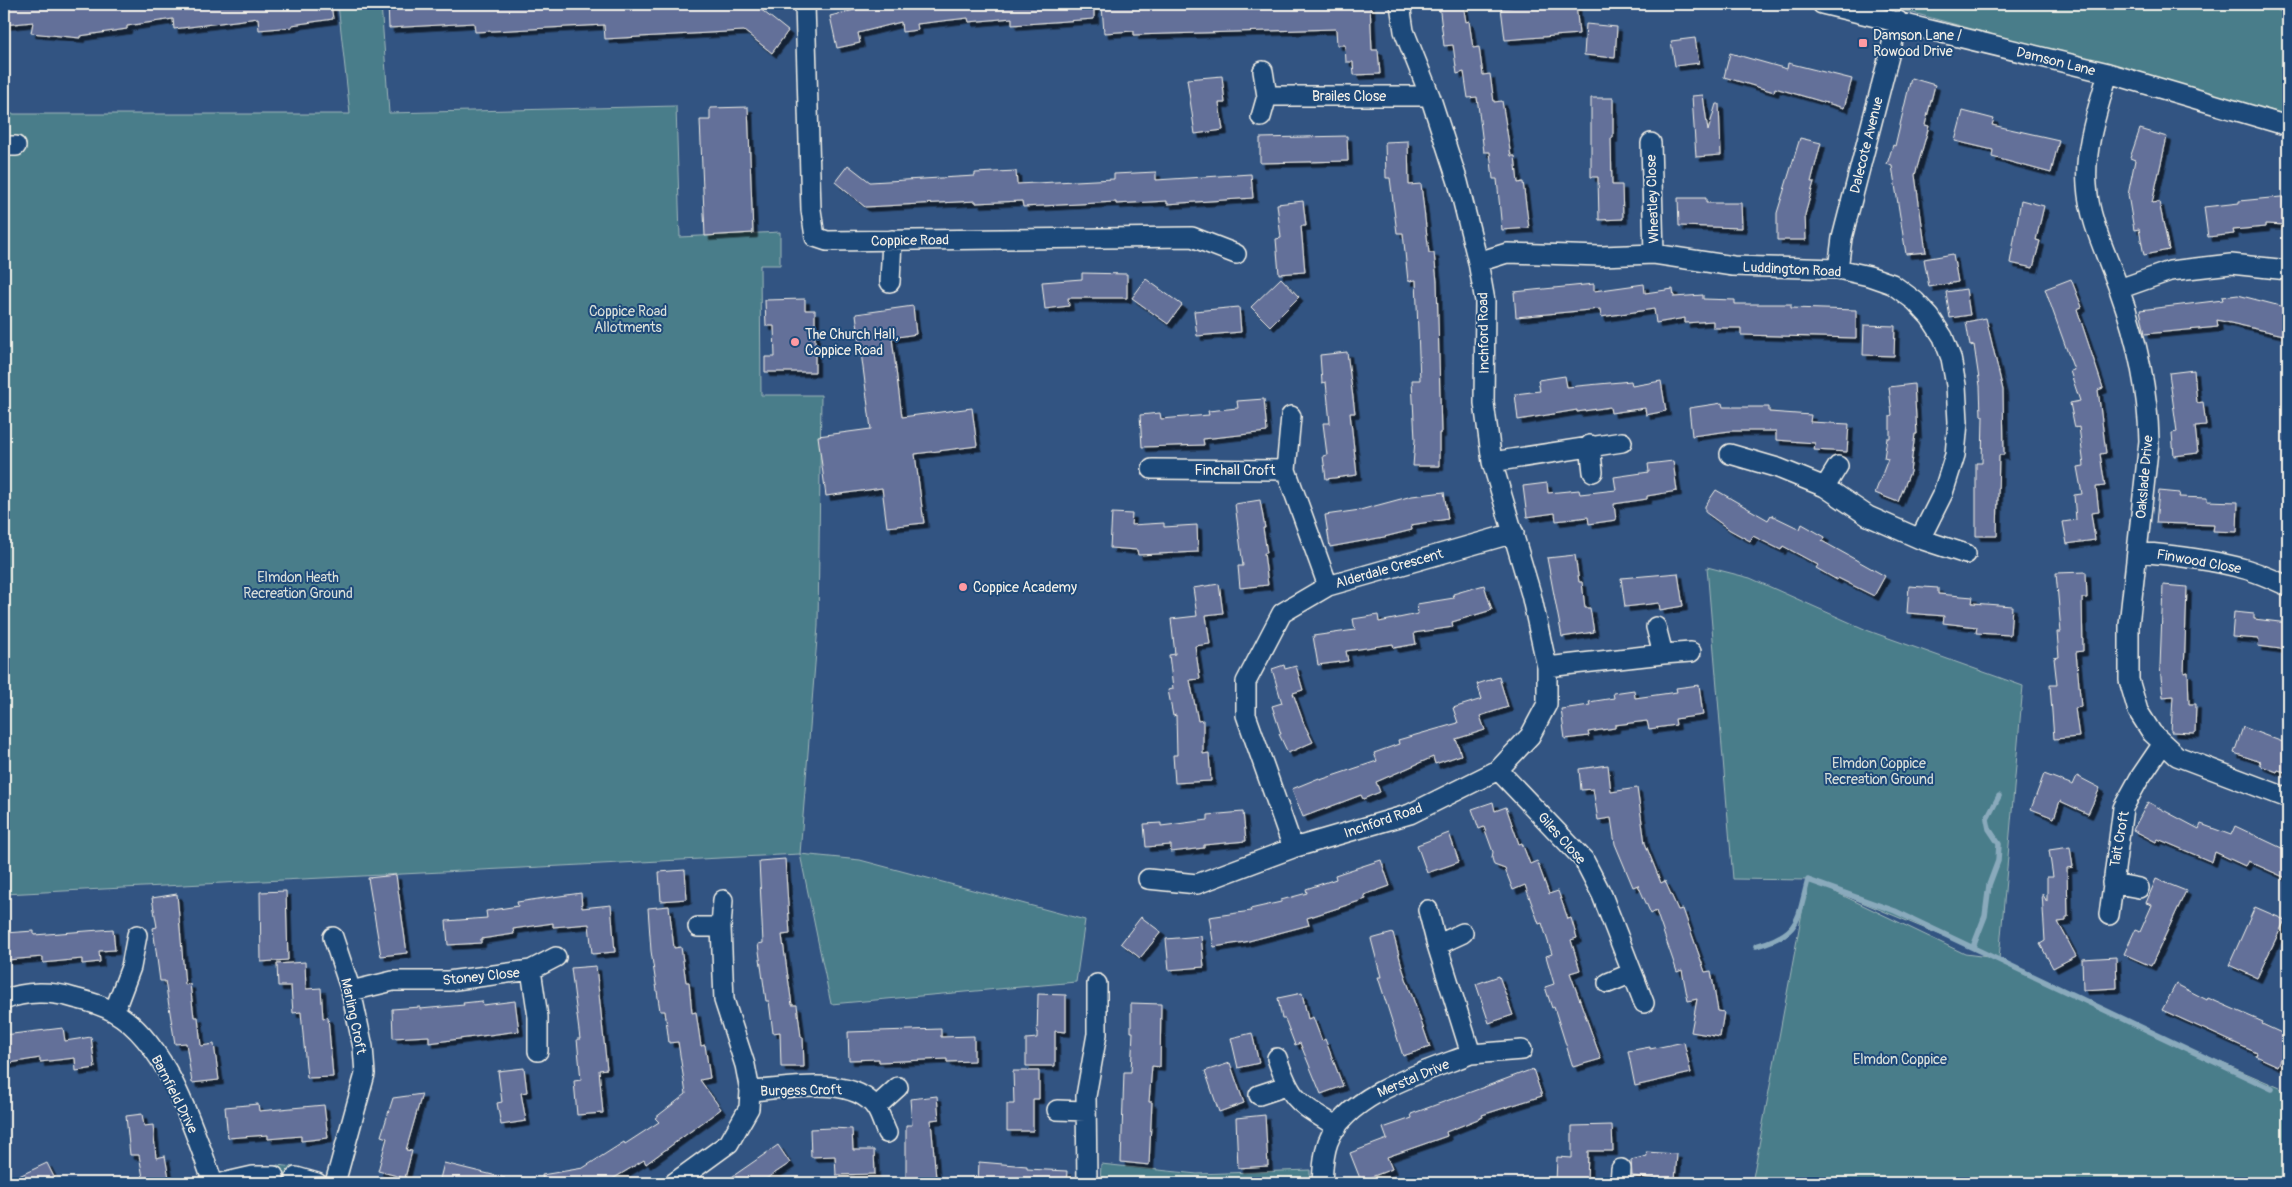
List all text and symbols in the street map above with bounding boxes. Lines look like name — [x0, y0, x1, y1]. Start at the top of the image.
place label: Damson Lane / Rowood Drive — [1873, 27, 1962, 60]
marker: Damson Lane / Rowood Drive — [1857, 37, 1869, 49]
street label: Damson Lane — [2015, 43, 2097, 80]
street label: Brailes Close — [1312, 88, 1386, 105]
street label: Dalecote Avenue — [1846, 95, 1887, 195]
street label: Wheatley Close — [1642, 154, 1663, 244]
street label: Coppice Road — [871, 231, 949, 250]
street label: Luddington Road — [1742, 258, 1842, 281]
street label: Inchford Road — [1474, 292, 1493, 374]
park label: Coppice Road Allotments — [589, 303, 667, 336]
place label: The Church Hall, Coppice Road — [805, 326, 899, 359]
marker: The Church Hall, Coppice Road — [789, 336, 801, 348]
street label: Oakslade Drive — [2132, 434, 2157, 520]
street label: Finchall Croft — [1195, 462, 1276, 479]
street label: Alderdale Crescent — [1333, 545, 1445, 592]
street label: Finwood Close — [2155, 546, 2243, 577]
park label: Elmdon Heath Recreation Ground — [243, 569, 353, 602]
place label: Coppice Academy — [973, 579, 1077, 596]
marker: Coppice Academy — [957, 581, 969, 593]
park label: Elmdon Coppice Recreation Ground — [1824, 755, 1934, 788]
street label: Inchford Road — [1342, 799, 1425, 842]
street label: Giles Close — [1534, 809, 1589, 868]
street label: Tait Croft — [2106, 809, 2133, 869]
street label: Stoney Close — [442, 964, 521, 989]
street label: Marling Croft — [337, 976, 370, 1056]
park label: Elmdon Coppice — [1853, 1051, 1947, 1068]
street label: Barnfield Drive — [148, 1052, 202, 1136]
street label: Merstal Drive — [1375, 1056, 1452, 1101]
street label: Burgess Croft — [760, 1081, 842, 1100]

